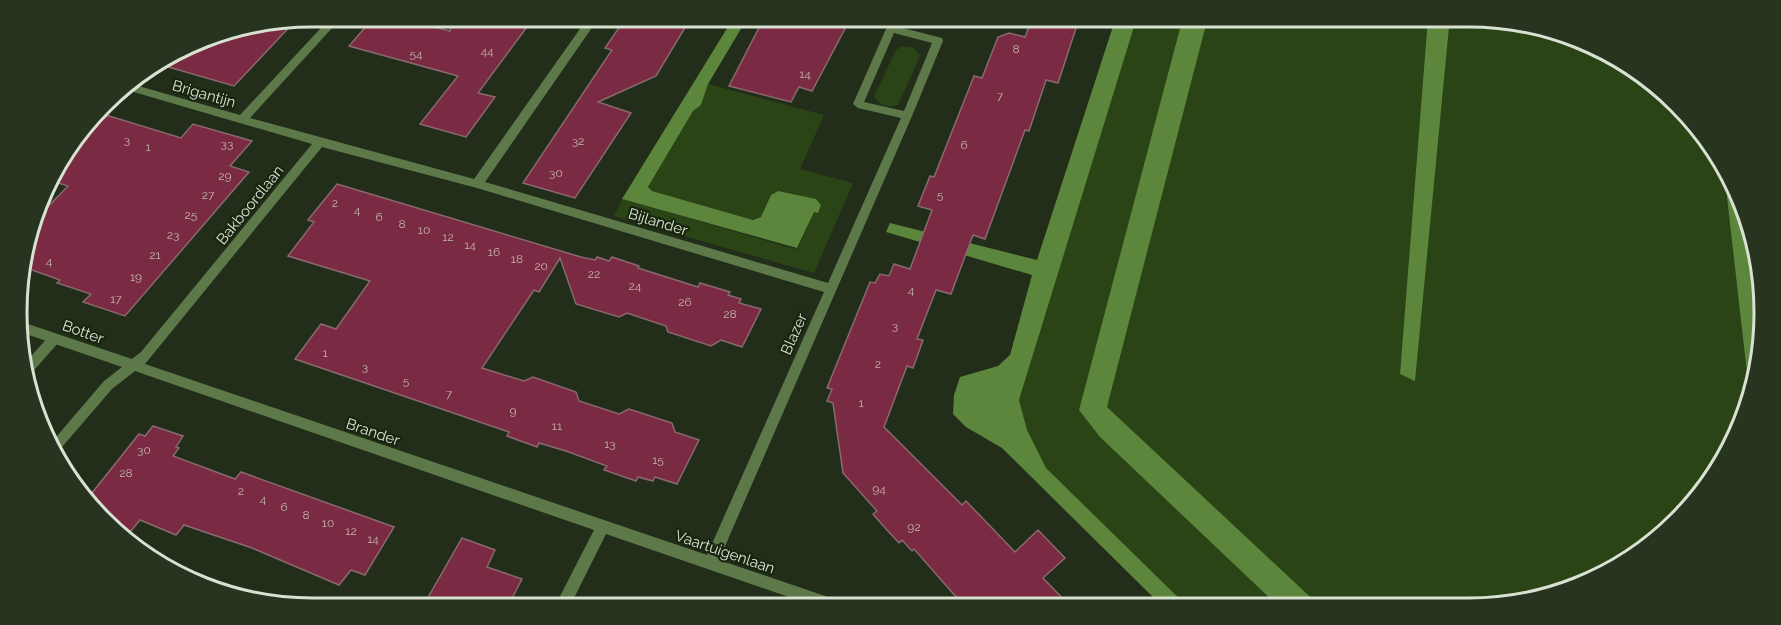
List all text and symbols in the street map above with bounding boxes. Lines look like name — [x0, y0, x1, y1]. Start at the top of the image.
house number: 8 — [1012, 42, 1020, 56]
house number: 44 — [480, 44, 494, 58]
house number: 54 — [409, 47, 423, 61]
house number: 14 — [799, 67, 811, 81]
street label: Brigantijn — [170, 76, 238, 112]
house number: 7 — [997, 89, 1004, 103]
house number: 3 — [124, 133, 130, 147]
house number: 32 — [572, 134, 584, 148]
house number: 33 — [221, 137, 233, 151]
house number: 6 — [960, 138, 968, 152]
house number: 1 — [145, 140, 151, 154]
street label: Bakboordlaan — [213, 162, 287, 248]
house number: 30 — [549, 166, 563, 180]
house number: 29 — [218, 169, 232, 183]
house number: 27 — [202, 188, 215, 202]
house number: 5 — [937, 188, 944, 202]
house number: 2 — [332, 196, 338, 210]
house number: 4 — [354, 203, 361, 217]
street label: Bijlander — [626, 204, 691, 240]
house number: 25 — [185, 208, 198, 222]
house number: 6 — [375, 210, 383, 224]
house number: 8 — [398, 217, 406, 231]
house number: 10 — [418, 223, 430, 237]
house number: 23 — [167, 228, 179, 242]
house number: 12 — [442, 230, 454, 244]
house number: 14 — [464, 238, 476, 252]
house number: 16 — [488, 245, 500, 259]
house number: 21 — [149, 248, 161, 262]
house number: 18 — [511, 252, 523, 266]
house number: 4 — [46, 254, 53, 268]
house number: 20 — [534, 259, 548, 273]
house number: 22 — [588, 267, 600, 281]
house number: 19 — [130, 270, 142, 284]
house number: 24 — [629, 279, 642, 293]
house number: 4 — [908, 283, 915, 297]
house number: 17 — [110, 292, 122, 306]
house number: 26 — [678, 295, 692, 309]
house number: 28 — [723, 307, 737, 321]
street label: Blazer — [777, 310, 811, 358]
street label: Botter — [60, 316, 107, 348]
house number: 3 — [892, 319, 898, 333]
house number: 1 — [322, 346, 328, 360]
house number: 2 — [875, 357, 881, 371]
house number: 3 — [362, 360, 368, 374]
house number: 5 — [403, 374, 410, 388]
house number: 7 — [446, 387, 453, 401]
house number: 1 — [858, 396, 864, 410]
house number: 9 — [509, 404, 517, 418]
street label: Brander — [344, 414, 403, 450]
house number: 11 — [552, 419, 562, 433]
house number: 13 — [604, 437, 616, 451]
house number: 30 — [137, 443, 151, 457]
house number: 15 — [652, 453, 664, 467]
house number: 28 — [119, 466, 133, 480]
house number: 94 — [872, 482, 886, 496]
house number: 2 — [238, 484, 244, 498]
house number: 4 — [260, 492, 267, 506]
house number: 6 — [280, 500, 288, 514]
house number: 8 — [302, 508, 310, 522]
house number: 10 — [322, 516, 334, 530]
house number: 92 — [907, 520, 921, 534]
house number: 12 — [345, 524, 357, 538]
street label: Vaartuigenlaan — [673, 527, 777, 577]
house number: 14 — [367, 532, 379, 546]

